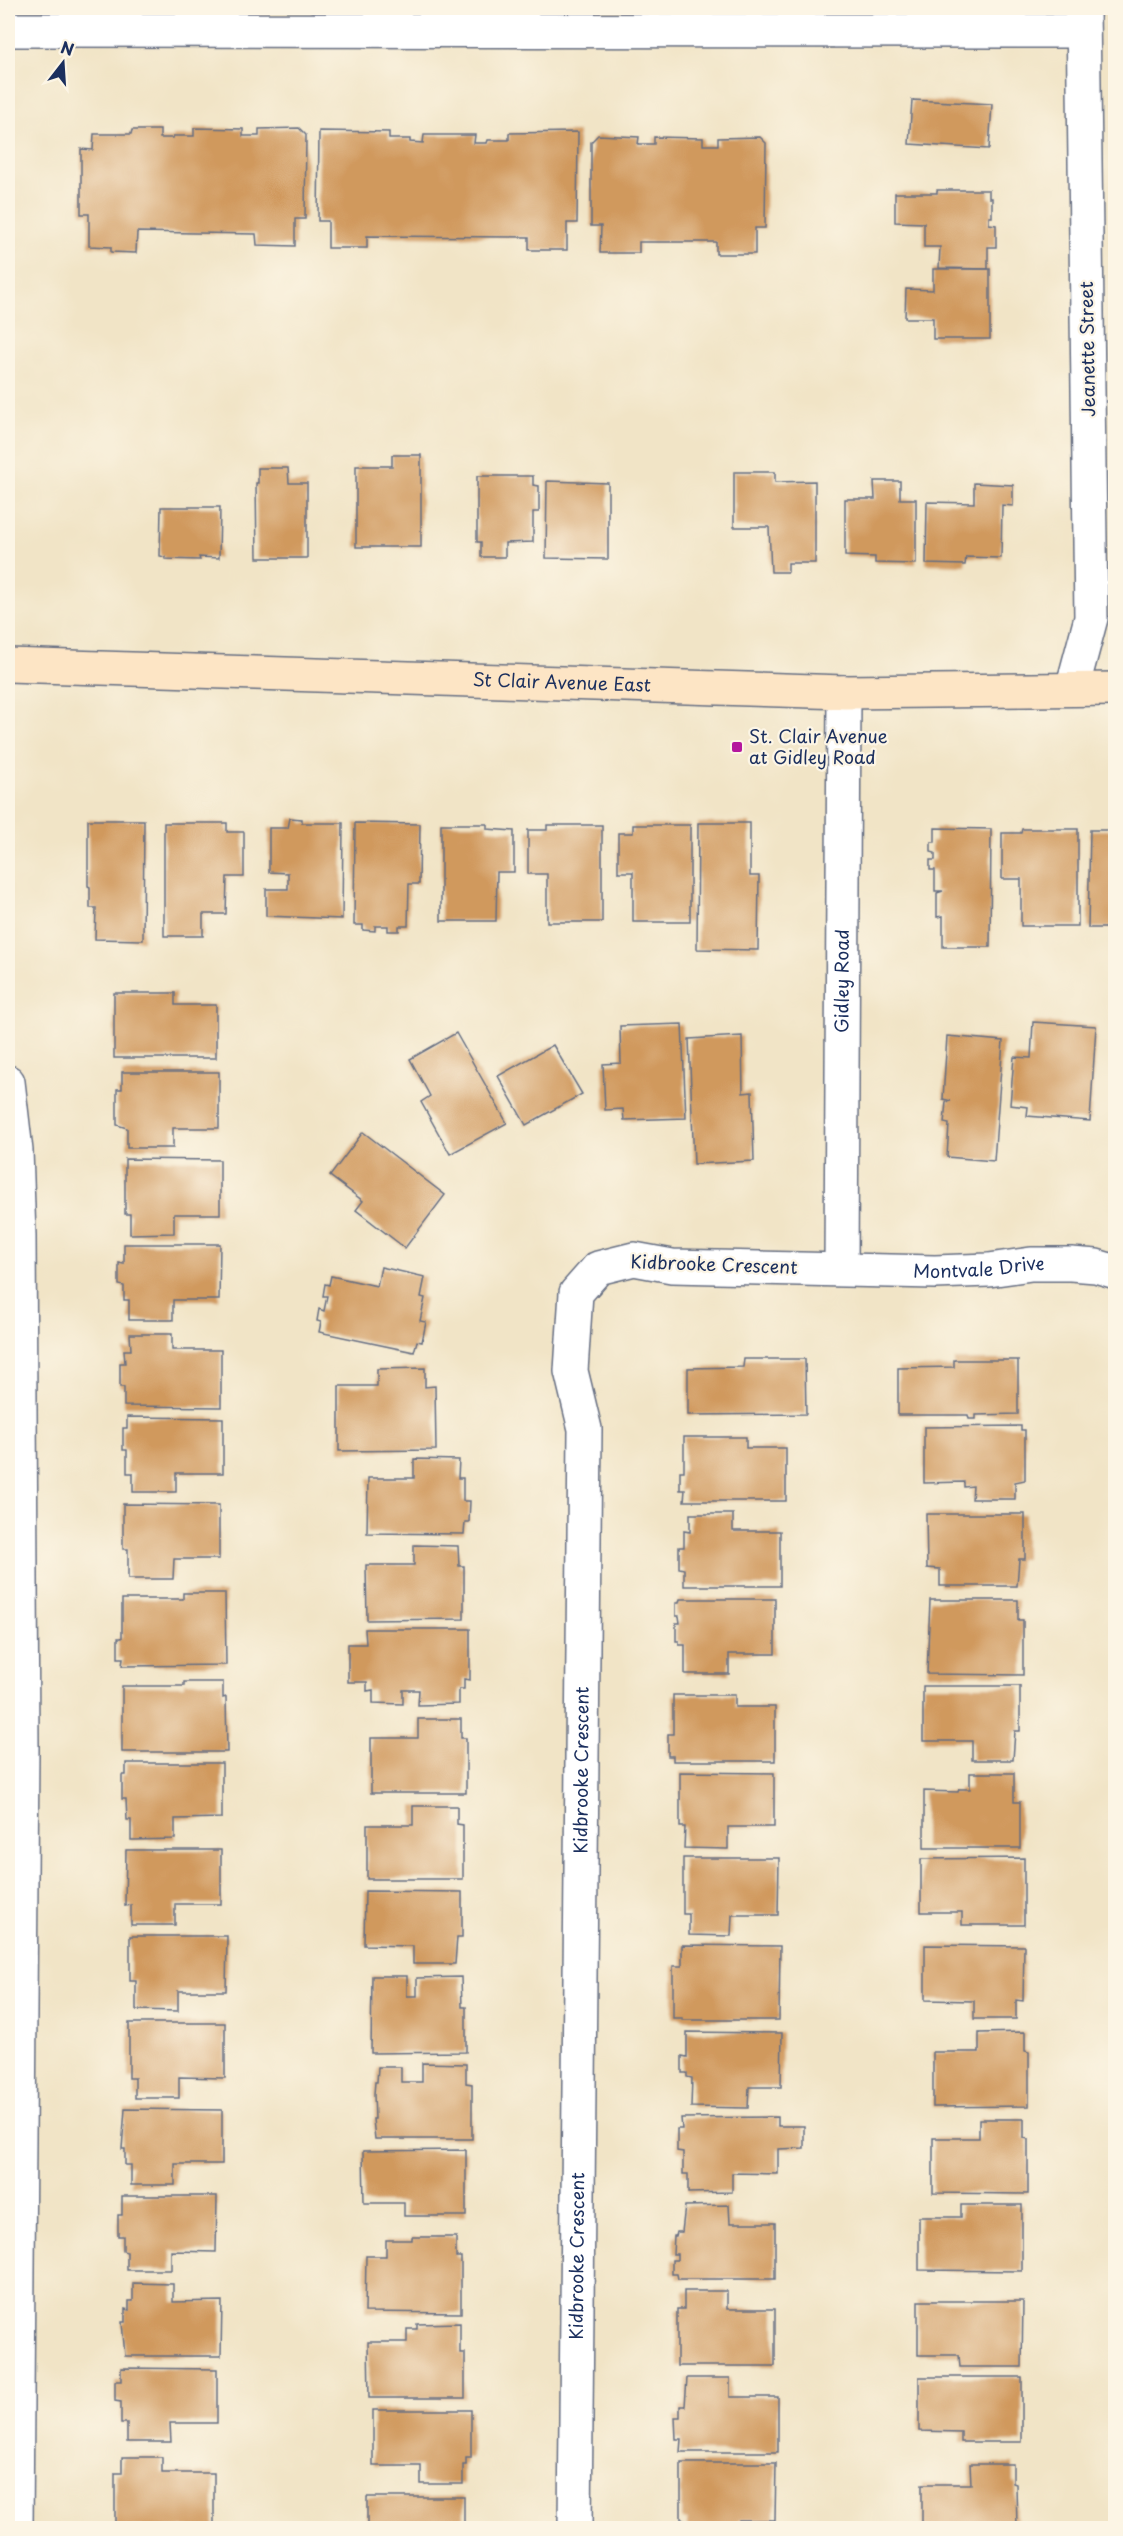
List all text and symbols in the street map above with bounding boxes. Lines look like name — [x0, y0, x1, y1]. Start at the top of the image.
north arrow — [33, 33, 93, 93]
text: N — [58, 34, 77, 61]
street label: Jeanette Street — [1072, 281, 1101, 417]
street label: St Clair Avenue East — [472, 665, 651, 698]
place label: St. Clair Avenue at Gidley Road — [749, 722, 888, 770]
marker: St. Clair Avenue at Gidley Road — [730, 740, 744, 754]
street label: Gidley Road — [827, 929, 855, 1033]
street label: Kidbrooke Crescent — [630, 1247, 798, 1280]
street label: Montvale Drive — [913, 1249, 1044, 1284]
street label: Kidbrooke Crescent — [566, 1686, 595, 1854]
street label: Kidbrooke Crescent — [562, 2172, 590, 2340]

